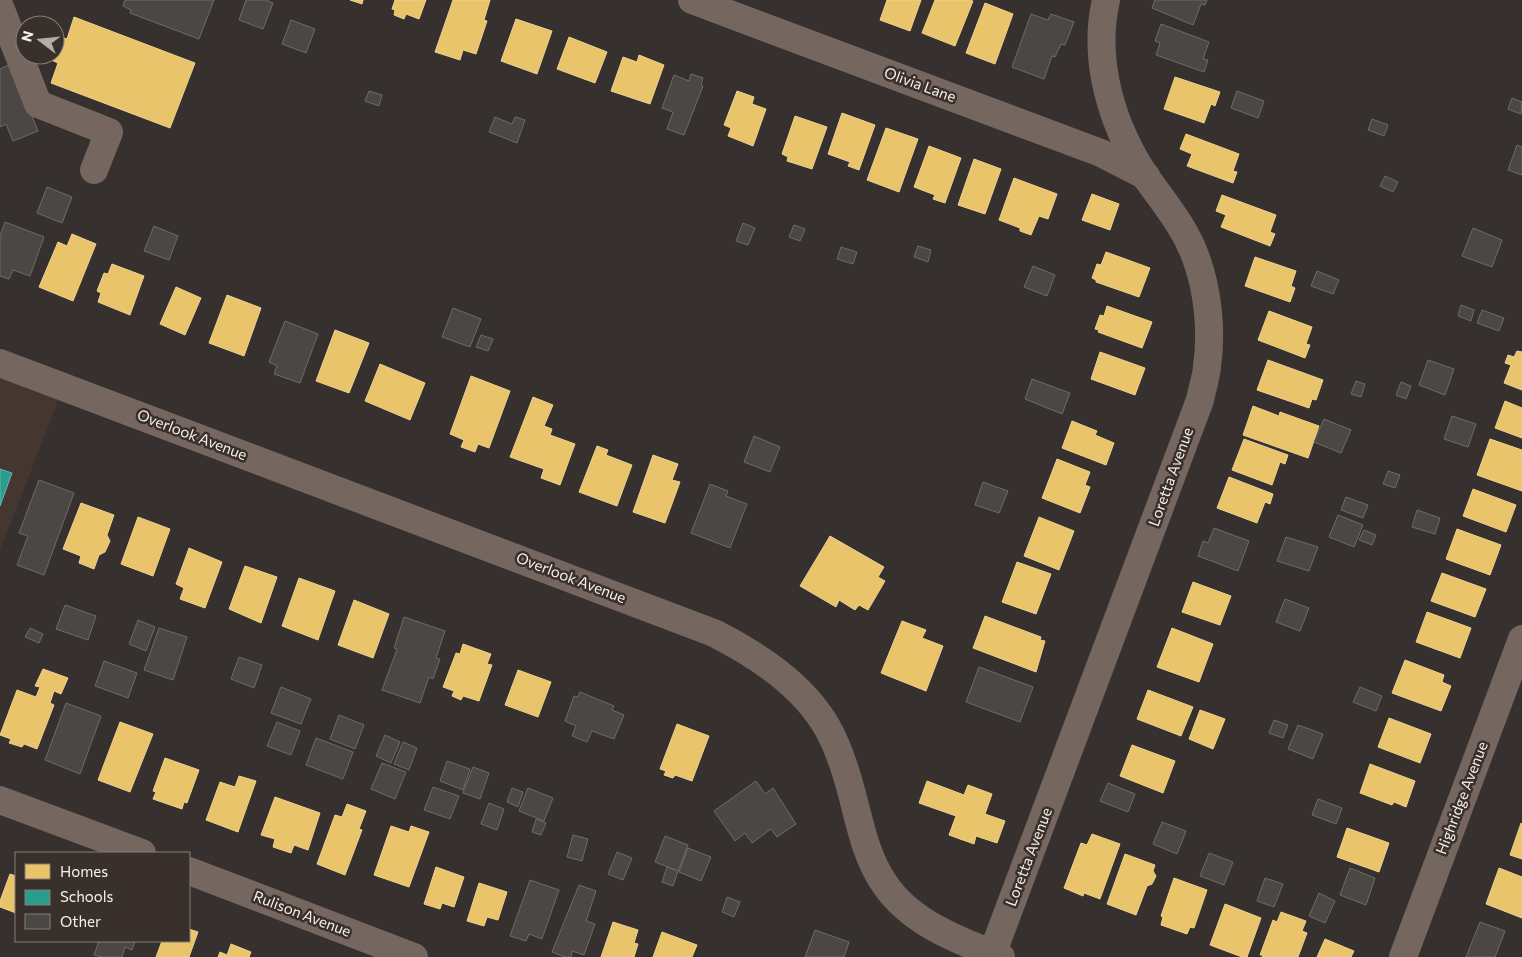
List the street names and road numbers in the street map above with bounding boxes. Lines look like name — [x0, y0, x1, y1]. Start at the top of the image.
street label: Olivia Lane — [882, 63, 959, 105]
street label: Overlook Avenue — [135, 405, 250, 463]
street label: Loretta Avenue — [1144, 425, 1196, 529]
street label: Overlook Avenue — [514, 548, 629, 606]
street label: Highridge Avenue — [1431, 739, 1491, 856]
street label: Loretta Avenue — [1001, 805, 1055, 908]
street label: Rulison Avenue — [251, 886, 354, 940]

